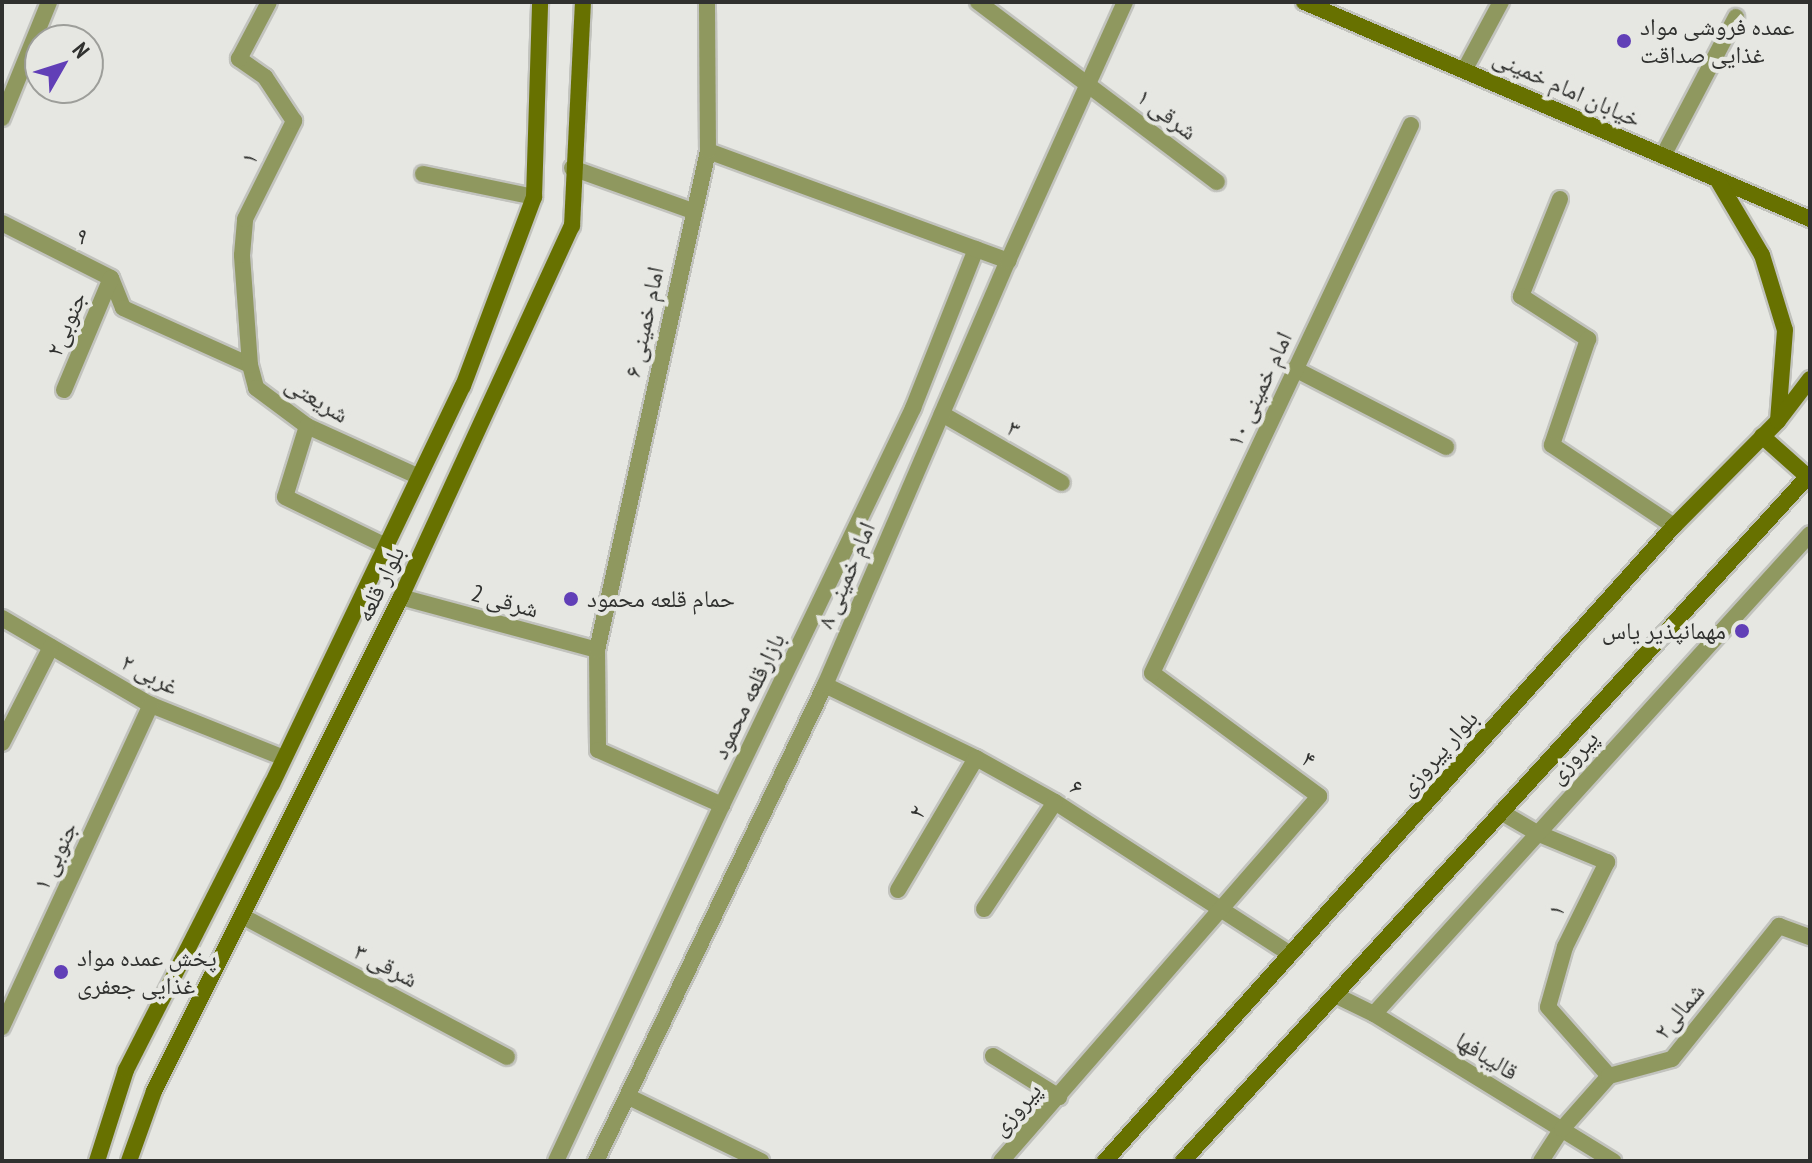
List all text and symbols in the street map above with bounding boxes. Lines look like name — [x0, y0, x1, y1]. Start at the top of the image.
place label: عمده فروشی مواد غذایی صداقت — [1640, 13, 1794, 69]
north arrow — [24, 24, 104, 104]
marker: عمده فروشی مواد غذایی صداقت — [1615, 32, 1633, 50]
text: N — [66, 37, 96, 64]
street label: خیابان امام خمینی — [1489, 43, 1645, 133]
street label: ۱ شرقی — [1131, 82, 1203, 146]
street label: ۱ — [234, 147, 264, 169]
street label: ۹ — [71, 221, 93, 251]
street label: امام خمینی ۶ — [618, 264, 670, 380]
street label: جنوبی۲ — [40, 287, 92, 361]
street label: امام خمینی ۱۰ — [1220, 327, 1298, 451]
street label: شریعتی — [280, 369, 354, 429]
street label: ۳ — [1002, 413, 1026, 443]
street label: امام خمینی ۸ — [811, 517, 881, 633]
street label: بلوار قلعه — [349, 542, 411, 626]
street label: 2 شرقی — [468, 578, 542, 624]
place label: حمام قلعه محمود — [587, 585, 735, 613]
marker: حمام قلعه محمود — [562, 590, 580, 608]
place label: مهمانپذیر یاس — [1602, 617, 1726, 645]
marker: مهمانپذیر یاس — [1733, 622, 1751, 640]
street label: بازارقلعه محمود — [705, 628, 791, 764]
street label: ۲ غربی — [116, 647, 184, 701]
street label: بلوار پیروزی — [1392, 704, 1484, 802]
street label: پیروزی — [1542, 724, 1604, 790]
street label: ۴ — [1296, 744, 1322, 774]
street label: ۶ — [1065, 772, 1089, 802]
street label: ۲ — [902, 800, 932, 824]
street label: ۱ جنوبی — [27, 817, 83, 895]
street label: ۱ — [1541, 899, 1571, 921]
street label: ۳ شرقی — [349, 936, 423, 994]
place label: پخش عمده مواد غذایی جعفری — [77, 944, 217, 1000]
marker: پخش عمده مواد غذایی جعفری — [52, 963, 70, 981]
street label: شمالی۲ — [1647, 977, 1711, 1045]
street label: قالیبافها — [1450, 1026, 1524, 1086]
street label: پیروزی — [985, 1076, 1047, 1142]

